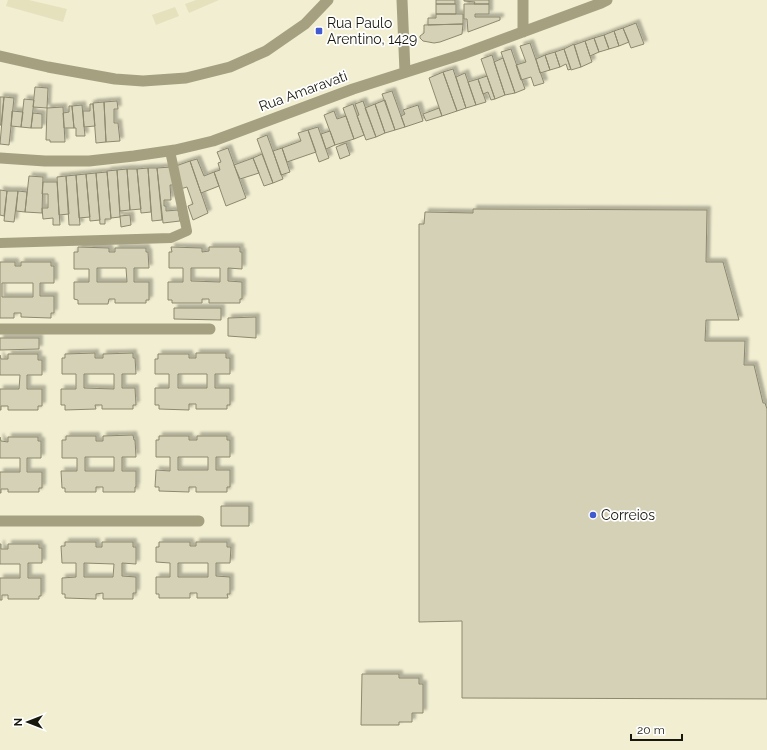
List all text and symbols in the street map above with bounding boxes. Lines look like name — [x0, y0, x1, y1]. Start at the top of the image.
place label: Rua Paulo Arentino, 1429 — [327, 15, 417, 47]
marker: Rua Paulo Arentino, 1429 — [314, 26, 324, 36]
street label: Rua Amaravati — [257, 68, 349, 114]
place label: Correios — [601, 507, 655, 523]
marker: Correios — [588, 510, 598, 520]
north arrow — [8, 702, 48, 742]
scale bar — [631, 716, 682, 742]
text: N — [12, 718, 25, 726]
text: 20 m — [637, 723, 665, 737]

